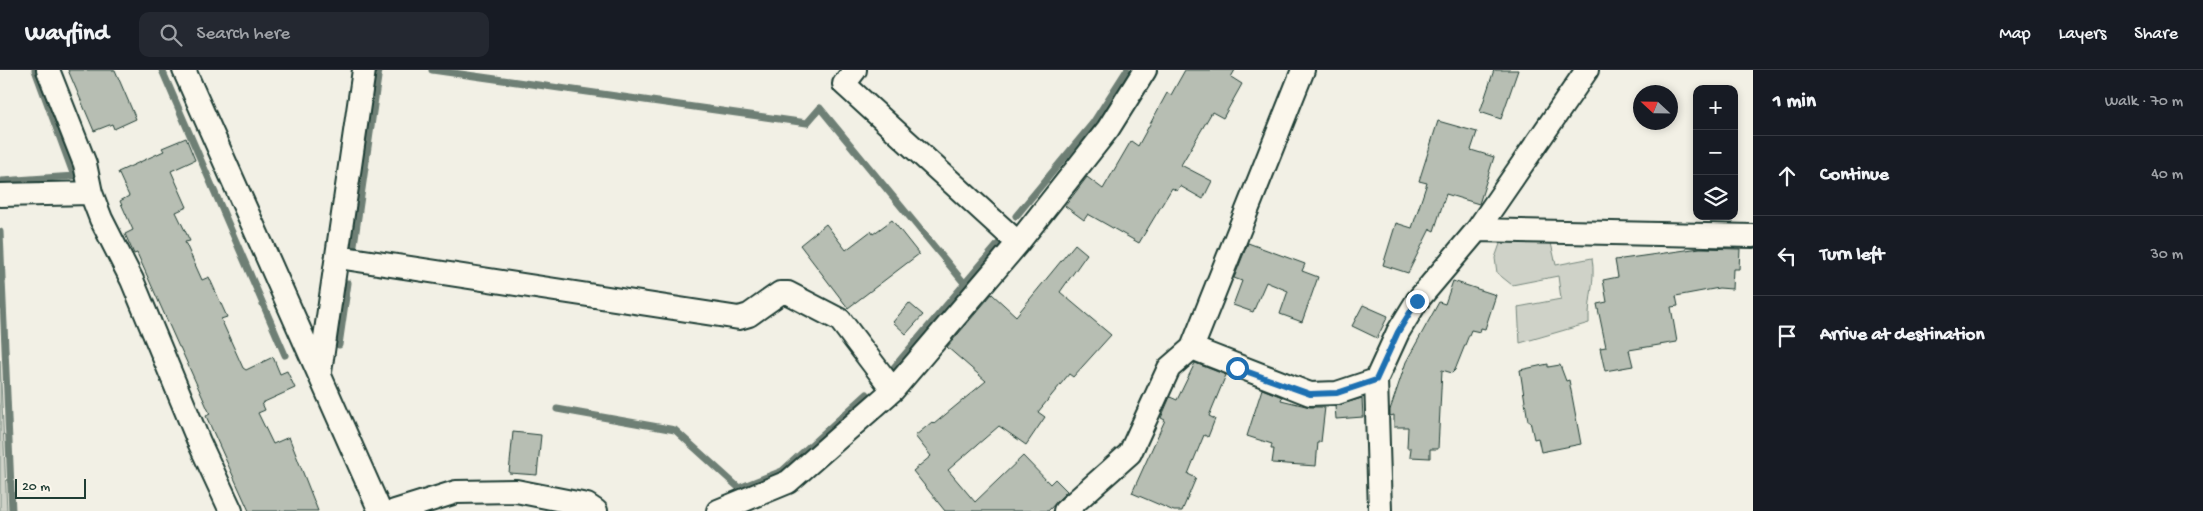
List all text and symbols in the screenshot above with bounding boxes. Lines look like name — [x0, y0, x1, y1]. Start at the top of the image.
search box — [139, 12, 489, 57]
text: Wayfind — [25, 20, 109, 49]
icon: search — [157, 21, 185, 49]
text: Search here — [197, 23, 290, 46]
text: Map — [1999, 24, 2031, 45]
text: Layers — [2059, 24, 2106, 45]
text: Share — [2134, 24, 2178, 45]
north arrow — [1633, 85, 1678, 130]
map controls — [1693, 85, 1738, 220]
button: + — [1693, 85, 1738, 130]
text: 1 min — [1773, 90, 1816, 115]
text: Walk · 70 m — [2105, 93, 2183, 112]
button: − — [1693, 130, 1738, 175]
icon: ahead — [1773, 162, 1801, 190]
text: Continue — [1820, 164, 1889, 187]
text: 40 m — [2151, 166, 2183, 185]
button: layers — [1693, 175, 1738, 220]
icon: left — [1773, 242, 1801, 270]
text: Turn left — [1820, 244, 1884, 267]
text: 30 m — [2150, 246, 2183, 265]
route end — [1406, 290, 1429, 313]
icon: arrive — [1773, 322, 1801, 350]
text: Arrive at destination — [1820, 324, 1984, 347]
route start — [1226, 357, 1249, 380]
scale bar — [15, 476, 86, 499]
text: 20 m — [22, 479, 50, 496]

